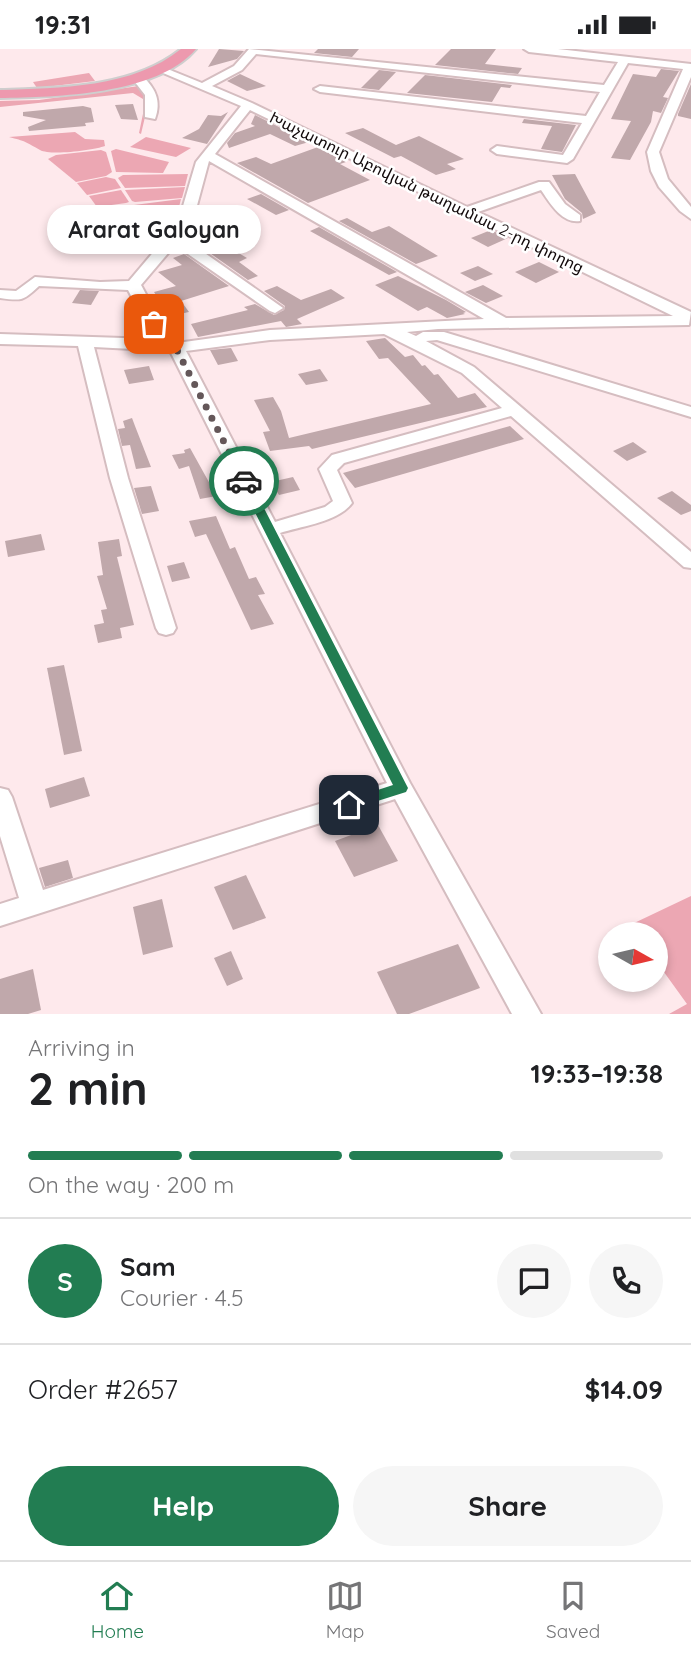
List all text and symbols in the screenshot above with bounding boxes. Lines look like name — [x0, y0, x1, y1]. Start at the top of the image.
text: 19:31 — [35, 8, 91, 41]
street label: Խաչատուր Աբովյան թաղամաս 2-րդ փողոց — [267, 107, 587, 277]
callout: Ararat Galoyan — [47, 205, 261, 254]
text: Ararat Galoyan — [68, 215, 240, 244]
pin — [124, 294, 184, 354]
icon: bag — [135, 305, 173, 343]
courier — [209, 446, 279, 516]
icon: car — [225, 462, 263, 500]
pin — [319, 775, 379, 835]
icon: home — [330, 786, 368, 824]
north arrow — [598, 922, 668, 992]
map controls — [598, 922, 668, 992]
text: Arriving in — [28, 1033, 135, 1062]
text: 19:33–19:38 — [531, 1057, 663, 1090]
text: 2 min — [28, 1059, 148, 1117]
text: On the way · 200 m — [28, 1170, 234, 1199]
button: chat — [497, 1244, 571, 1318]
button: phone — [589, 1244, 663, 1318]
text: Sam — [120, 1250, 176, 1283]
text: S — [57, 1265, 73, 1298]
text: Courier · 4.5 — [120, 1283, 244, 1312]
text: Order #2657 — [28, 1373, 178, 1406]
text: $14.09 — [585, 1373, 663, 1406]
button: Help — [28, 1466, 339, 1546]
button: Share — [353, 1466, 663, 1546]
tab: Home — [91, 1577, 144, 1643]
tab: Map — [326, 1577, 364, 1643]
tab: Saved — [546, 1577, 600, 1643]

